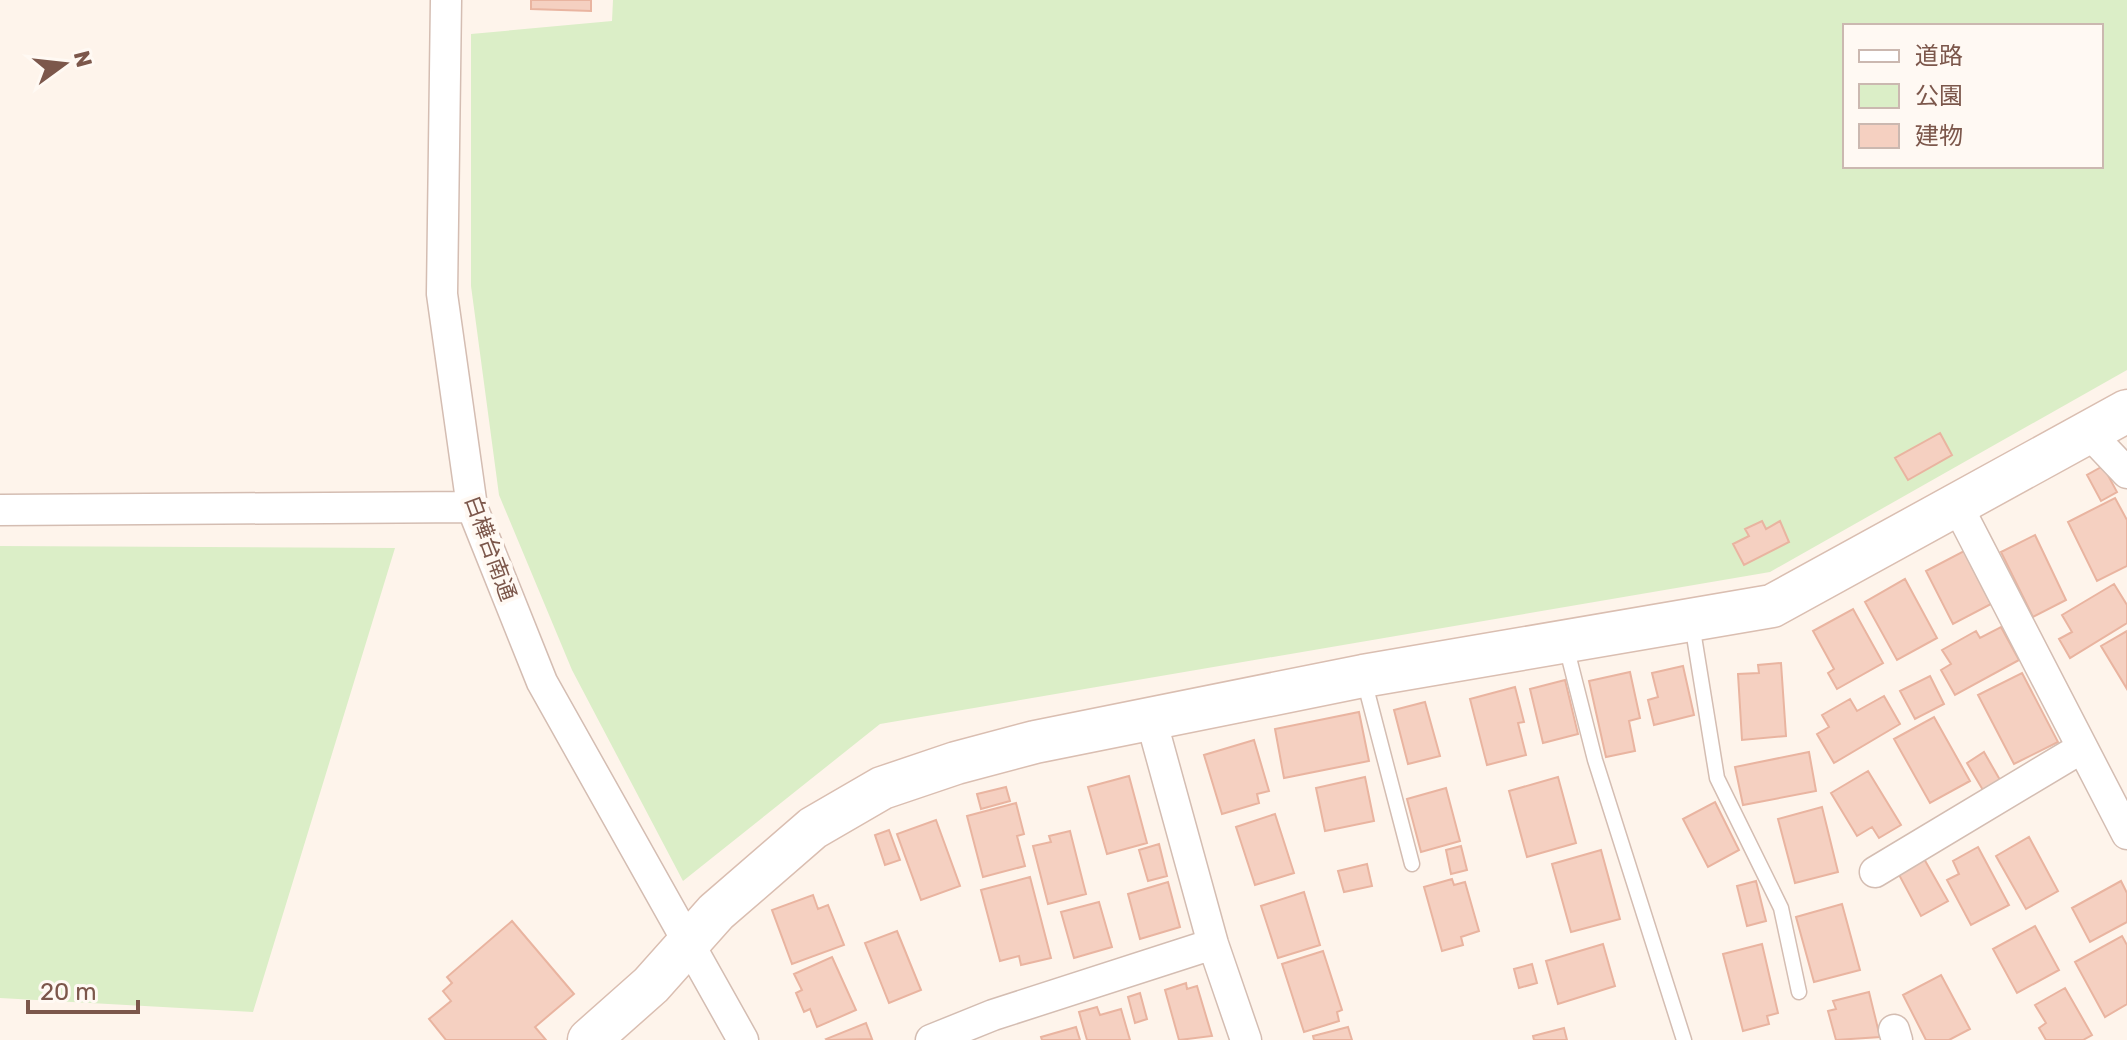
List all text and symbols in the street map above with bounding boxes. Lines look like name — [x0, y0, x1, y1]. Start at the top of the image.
north arrow — [24, 24, 104, 104]
legend — [1843, 24, 2103, 168]
text: 道路 — [1915, 42, 1963, 70]
text: N — [68, 48, 98, 70]
text: 公園 — [1915, 82, 1963, 110]
text: 建物 — [1915, 122, 1963, 150]
street label: 白樺台南通 — [459, 492, 522, 604]
scale bar — [28, 964, 138, 1014]
text: 20 m — [40, 978, 97, 1006]

